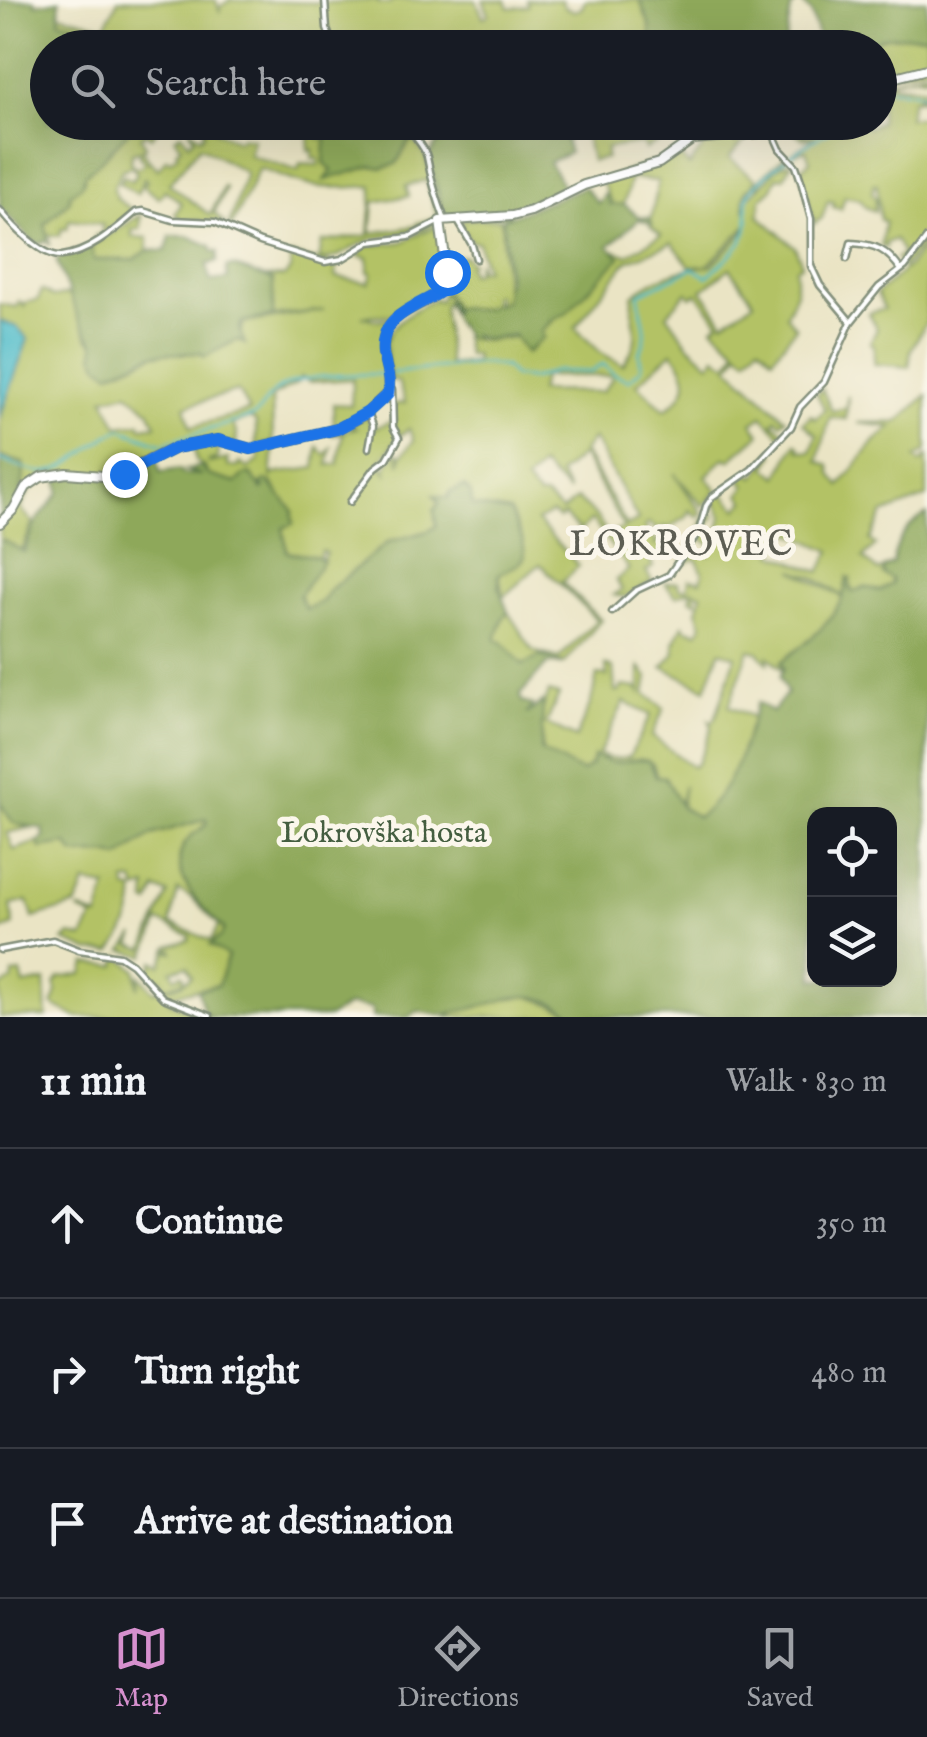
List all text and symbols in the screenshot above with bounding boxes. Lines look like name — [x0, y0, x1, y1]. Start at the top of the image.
search box — [30, 30, 897, 140]
icon: search — [65, 58, 120, 113]
text: Search here — [145, 61, 326, 109]
route start — [425, 250, 471, 296]
route end — [102, 452, 148, 498]
district label: LOKROVEC — [569, 523, 795, 568]
map controls — [807, 807, 897, 987]
button: locate — [807, 807, 897, 897]
park label: Lokrovška hosta — [281, 815, 487, 853]
button: layers — [807, 897, 897, 987]
text: 11 min — [40, 1056, 147, 1109]
text: Walk · 830 m — [726, 1062, 887, 1103]
icon: ahead — [40, 1196, 95, 1251]
text: Continue — [135, 1199, 283, 1247]
text: 350 m — [816, 1203, 887, 1244]
icon: right — [40, 1346, 95, 1401]
text: Turn right — [135, 1349, 299, 1397]
text: 480 m — [811, 1353, 887, 1394]
icon: arrive — [40, 1496, 95, 1551]
text: Arrive at destination — [135, 1499, 453, 1547]
tab: Map — [114, 1621, 169, 1716]
tab: Directions — [397, 1621, 519, 1716]
tab: Saved — [747, 1621, 813, 1716]

